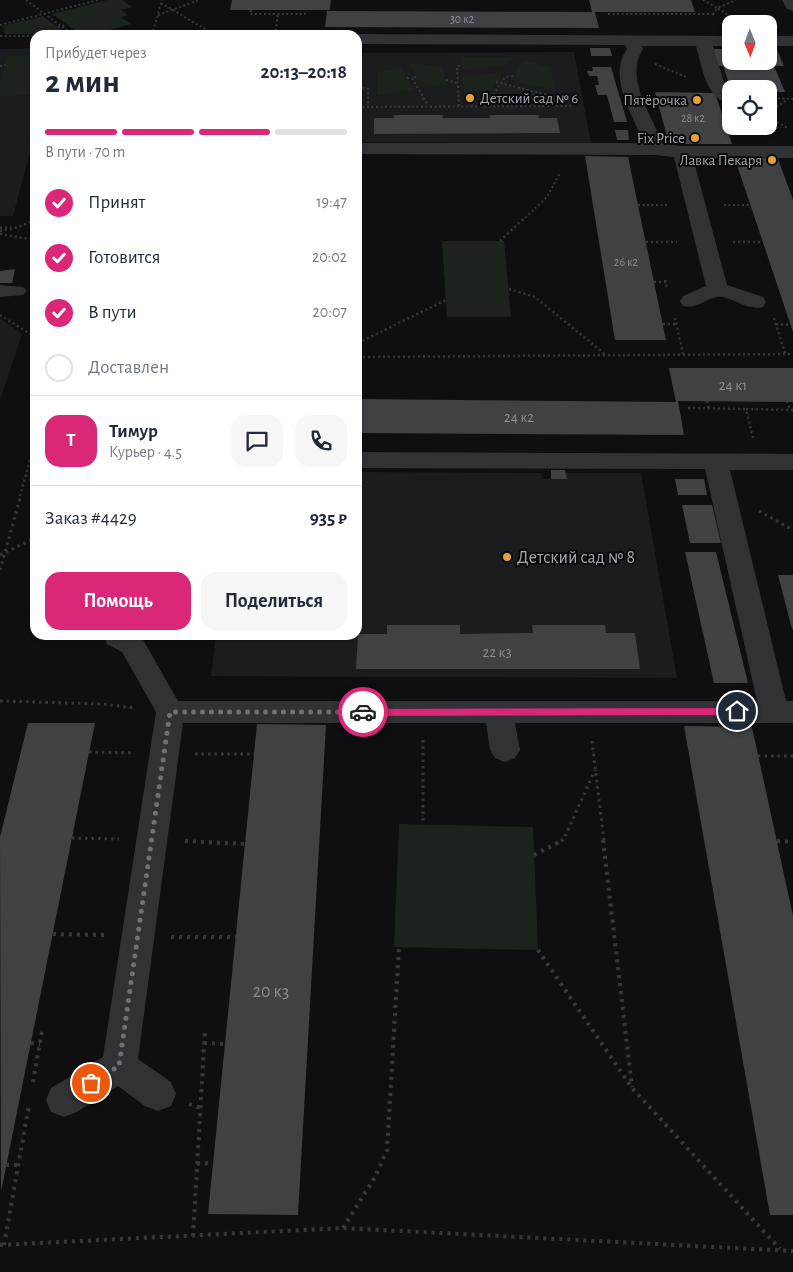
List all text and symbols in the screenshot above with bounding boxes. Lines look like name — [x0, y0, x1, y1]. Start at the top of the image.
house number: 30 к2 — [450, 13, 475, 25]
north arrow — [722, 15, 778, 70]
map controls — [722, 15, 777, 135]
text: Прибудет через — [45, 45, 147, 61]
text: 20:13–20:18 — [261, 63, 347, 82]
text: 2 мин — [45, 66, 120, 98]
button: locate — [722, 80, 777, 135]
place label: Детский сад № 6 — [480, 91, 578, 106]
marker: Детский сад № 6 — [464, 92, 476, 104]
place label: Пятёрочка — [623, 93, 687, 108]
marker: Пятёрочка — [691, 94, 703, 106]
house number: 28 к2 — [681, 112, 706, 124]
place label: Fix Price — [637, 131, 685, 146]
marker: Fix Price — [689, 132, 701, 144]
text: В пути · 70 m — [45, 144, 125, 160]
place label: Лавка Пекаря — [680, 153, 762, 168]
marker: Лавка Пекаря — [766, 154, 778, 166]
icon: check — [45, 189, 73, 217]
text: Принят — [88, 193, 145, 212]
text: 19:47 — [316, 194, 347, 210]
icon: check — [45, 244, 73, 272]
text: Готовится — [88, 248, 161, 267]
text: 20:02 — [312, 249, 347, 265]
house number: 26 к2 — [614, 256, 639, 268]
icon: check — [45, 299, 73, 327]
text: В пути — [88, 303, 137, 322]
text: 20:07 — [312, 304, 347, 320]
text: Доставлен — [88, 358, 169, 377]
house number: 24 к1 — [719, 378, 747, 393]
house number: 24 к2 — [504, 410, 534, 425]
button: chat — [231, 415, 283, 467]
button: phone — [295, 415, 347, 467]
text: Тимур — [109, 422, 158, 441]
text: Т — [66, 431, 76, 450]
text: Курьер · 4.5 — [109, 444, 182, 460]
text: Заказ #4429 — [45, 509, 137, 528]
text: 935 ₽ — [310, 509, 347, 528]
place label: Детский сад № 8 — [517, 549, 635, 567]
marker: Детский сад № 8 — [501, 551, 513, 563]
button: Помощь — [45, 572, 191, 630]
button: Поделиться — [201, 572, 347, 630]
house number: 22 к3 — [482, 645, 512, 660]
courier — [338, 687, 388, 737]
pin — [716, 690, 758, 732]
icon: home — [723, 697, 751, 725]
icon: car — [349, 698, 377, 726]
house number: 20 к3 — [253, 983, 289, 1001]
pin — [70, 1062, 112, 1104]
icon: bag — [77, 1069, 105, 1097]

